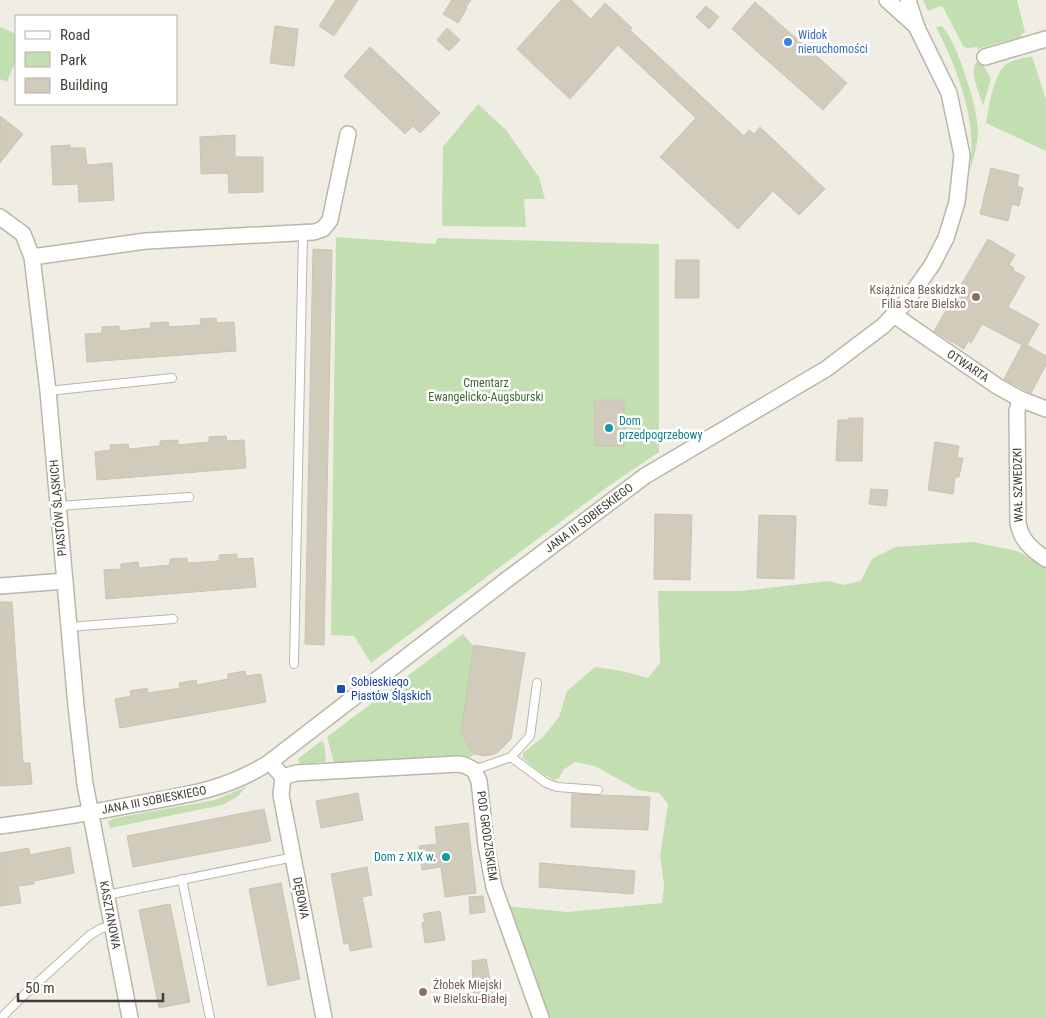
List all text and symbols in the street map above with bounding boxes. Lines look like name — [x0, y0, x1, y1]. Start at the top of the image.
legend — [15, 15, 178, 105]
text: Road — [60, 26, 90, 44]
place label: Widok nieruchomości — [798, 28, 868, 56]
marker: Widok nieruchomości — [782, 36, 794, 48]
text: Park — [60, 51, 87, 69]
text: Building — [60, 76, 108, 94]
place label: Książnica Beskidzka Filia Stare Bielsko — [869, 283, 966, 311]
marker: Książnica Beskidzka Filia Stare Bielsko — [970, 291, 982, 303]
street label: OTWARTA — [944, 347, 992, 385]
park label: Cmentarz Ewangelicko-Augsburski — [428, 376, 544, 404]
place label: Dom przedpogrzebowy — [619, 414, 702, 442]
marker: Dom przedpogrzebowy — [603, 422, 615, 434]
street label: WAŁ SZWEDZKI — [1010, 448, 1026, 522]
street label: PIASTÓW ŚLĄSKICH — [46, 459, 69, 557]
street label: JANA III SOBIESKIEGO — [542, 480, 636, 556]
place label: Sobieskiego Piastów Śląskich — [351, 675, 432, 703]
marker: Sobieskiego Piastów Śląskich — [335, 683, 347, 695]
street label: JANA III SOBIESKIEGO — [100, 783, 208, 817]
street label: POD GRODZISKIEM — [474, 790, 500, 882]
place label: Dom z XIX w. — [374, 850, 436, 864]
marker: Dom z XIX w. — [440, 851, 452, 863]
street label: DĘBOWA — [290, 876, 312, 920]
street label: KASZTANOWA — [97, 880, 123, 950]
scale bar — [18, 970, 162, 1002]
place label: Żłobek Miejski w Bielsku-Białej — [433, 977, 507, 1006]
text: 50 m — [25, 979, 55, 997]
marker: Żłobek Miejski w Bielsku-Białej — [417, 986, 429, 998]

